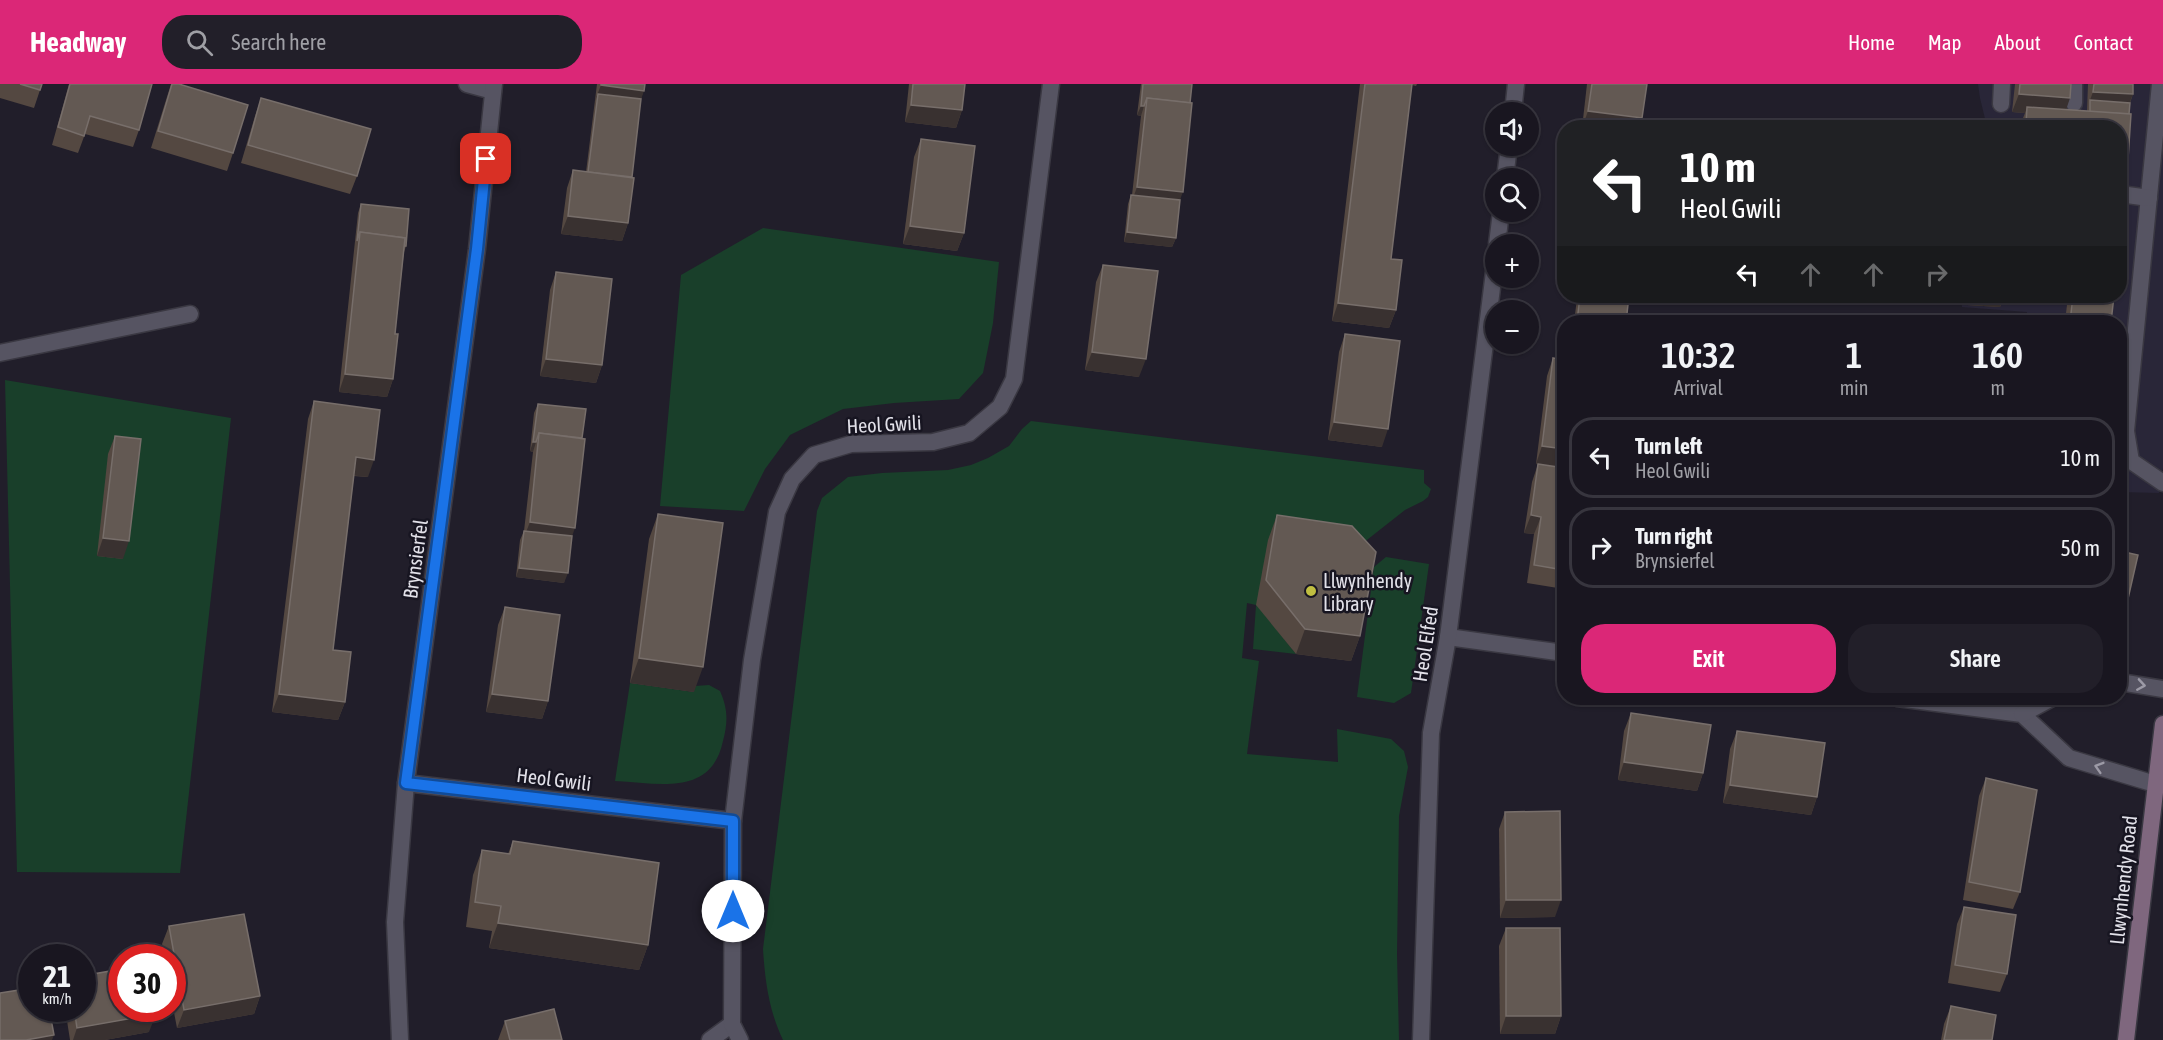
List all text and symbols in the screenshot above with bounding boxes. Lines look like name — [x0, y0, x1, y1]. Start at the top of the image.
search box — [162, 15, 582, 69]
text: Headway — [30, 26, 126, 58]
icon: search — [183, 26, 216, 59]
text: Search here — [231, 29, 326, 55]
text: Home — [1848, 30, 1895, 54]
text: Map — [1928, 30, 1962, 54]
text: About — [1995, 30, 2041, 54]
text: Contact — [2074, 30, 2133, 54]
map controls — [1485, 102, 1539, 354]
button: sound — [1485, 102, 1539, 156]
pin — [460, 133, 511, 184]
icon: arrive — [469, 142, 502, 175]
text: 10 m — [1680, 143, 1755, 191]
icon: left — [1581, 144, 1659, 222]
button: search — [1485, 168, 1539, 222]
text: Heol Gwili — [1680, 193, 1781, 224]
button: + — [1485, 234, 1539, 288]
icon: left — [1731, 258, 1764, 291]
icon: ahead — [1794, 258, 1827, 291]
icon: ahead — [1857, 258, 1890, 291]
icon: right — [1920, 258, 1953, 291]
button: − — [1485, 300, 1539, 354]
text: 10:32 — [1661, 334, 1736, 376]
text: 1 — [1846, 334, 1862, 376]
text: 160 — [1972, 334, 2023, 376]
text: Arrival — [1674, 376, 1723, 399]
text: min — [1840, 376, 1868, 399]
text: m — [1990, 376, 2005, 399]
street label: Heol Gwili — [846, 411, 922, 437]
text: Turn left — [1635, 433, 1702, 459]
icon: left — [1584, 441, 1617, 474]
text: 10 m — [2060, 445, 2100, 471]
text: Heol Gwili — [1635, 459, 1710, 482]
street label: Brynsierfel — [398, 517, 432, 600]
text: Turn right — [1635, 523, 1712, 549]
icon: right — [1584, 531, 1617, 564]
text: 50 m — [2060, 535, 2100, 561]
text: Brynsierfel — [1635, 549, 1715, 572]
place label: Llwynhendy Library — [1323, 569, 1412, 615]
marker: Llwynhendy Library — [1304, 584, 1318, 598]
street label: Heol Elfed — [1408, 605, 1442, 683]
button: Exit — [1581, 624, 1836, 693]
button: Share — [1848, 624, 2103, 693]
one-way arrow — [2137, 679, 2146, 691]
one-way arrow — [2094, 762, 2105, 774]
street label: Heol Gwili — [515, 763, 593, 795]
street label: Llwynhendy Road — [2105, 814, 2141, 946]
position arrow — [701, 879, 765, 943]
speed limit sign: 30 — [108, 944, 186, 1022]
text: 21 — [43, 959, 71, 993]
text: km/h — [42, 990, 72, 1007]

